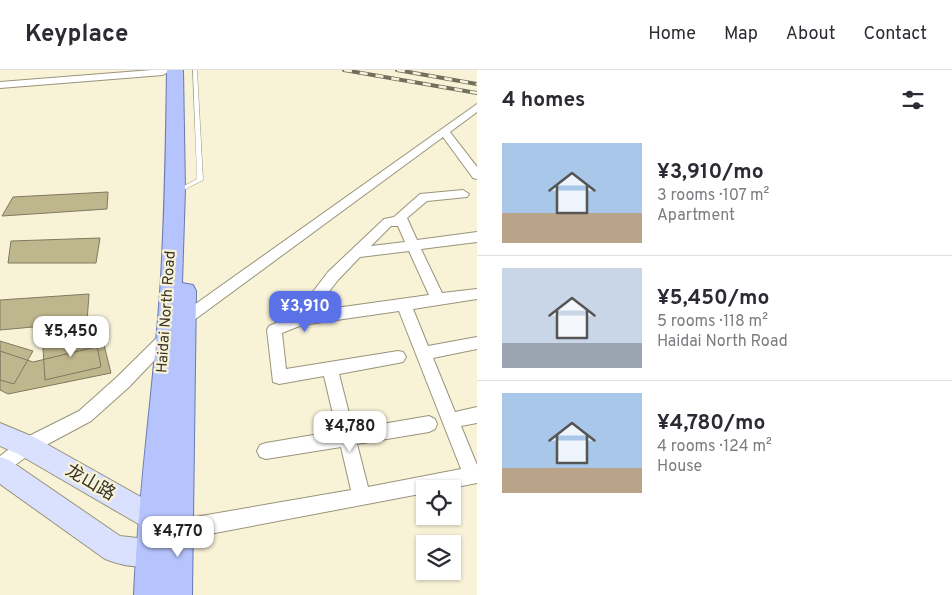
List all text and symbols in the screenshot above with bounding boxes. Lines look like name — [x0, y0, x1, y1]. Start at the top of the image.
text: Keyplace — [25, 20, 128, 50]
text: Home — [648, 23, 696, 46]
text: Map — [724, 23, 758, 46]
text: About — [786, 23, 835, 46]
text: Contact — [863, 23, 927, 46]
icon: filters — [899, 86, 927, 114]
text: 4 homes — [502, 87, 585, 114]
text: ¥3,910/mo — [657, 159, 764, 186]
icon: home — [542, 163, 602, 223]
text: 3 rooms · 107 m² — [657, 186, 769, 206]
text: Apartment — [657, 206, 735, 226]
street label: Haidai North Road — [153, 250, 181, 374]
text: ¥5,450/mo — [657, 285, 769, 312]
icon: home — [542, 288, 602, 348]
pin: ¥3,910 — [264, 290, 346, 333]
text: ¥3,910 — [280, 297, 330, 317]
text: 5 rooms · 118 m² — [657, 312, 768, 332]
pin: ¥5,450 — [30, 316, 112, 358]
text: ¥5,450 — [44, 322, 98, 342]
text: Haidai North Road — [657, 332, 788, 352]
pin: ¥4,780 — [309, 410, 391, 453]
text: ¥4,780/mo — [657, 410, 765, 437]
icon: home — [542, 413, 602, 473]
text: ¥4,780 — [324, 417, 376, 437]
text: 4 rooms · 124 m² — [657, 437, 772, 457]
text: House — [657, 457, 702, 477]
street label: 龙山路 — [61, 460, 119, 506]
map controls — [416, 480, 461, 580]
button: locate — [416, 480, 461, 525]
pin: ¥4,770 — [137, 516, 219, 558]
text: ¥4,770 — [153, 522, 203, 542]
button: layers — [416, 535, 461, 580]

